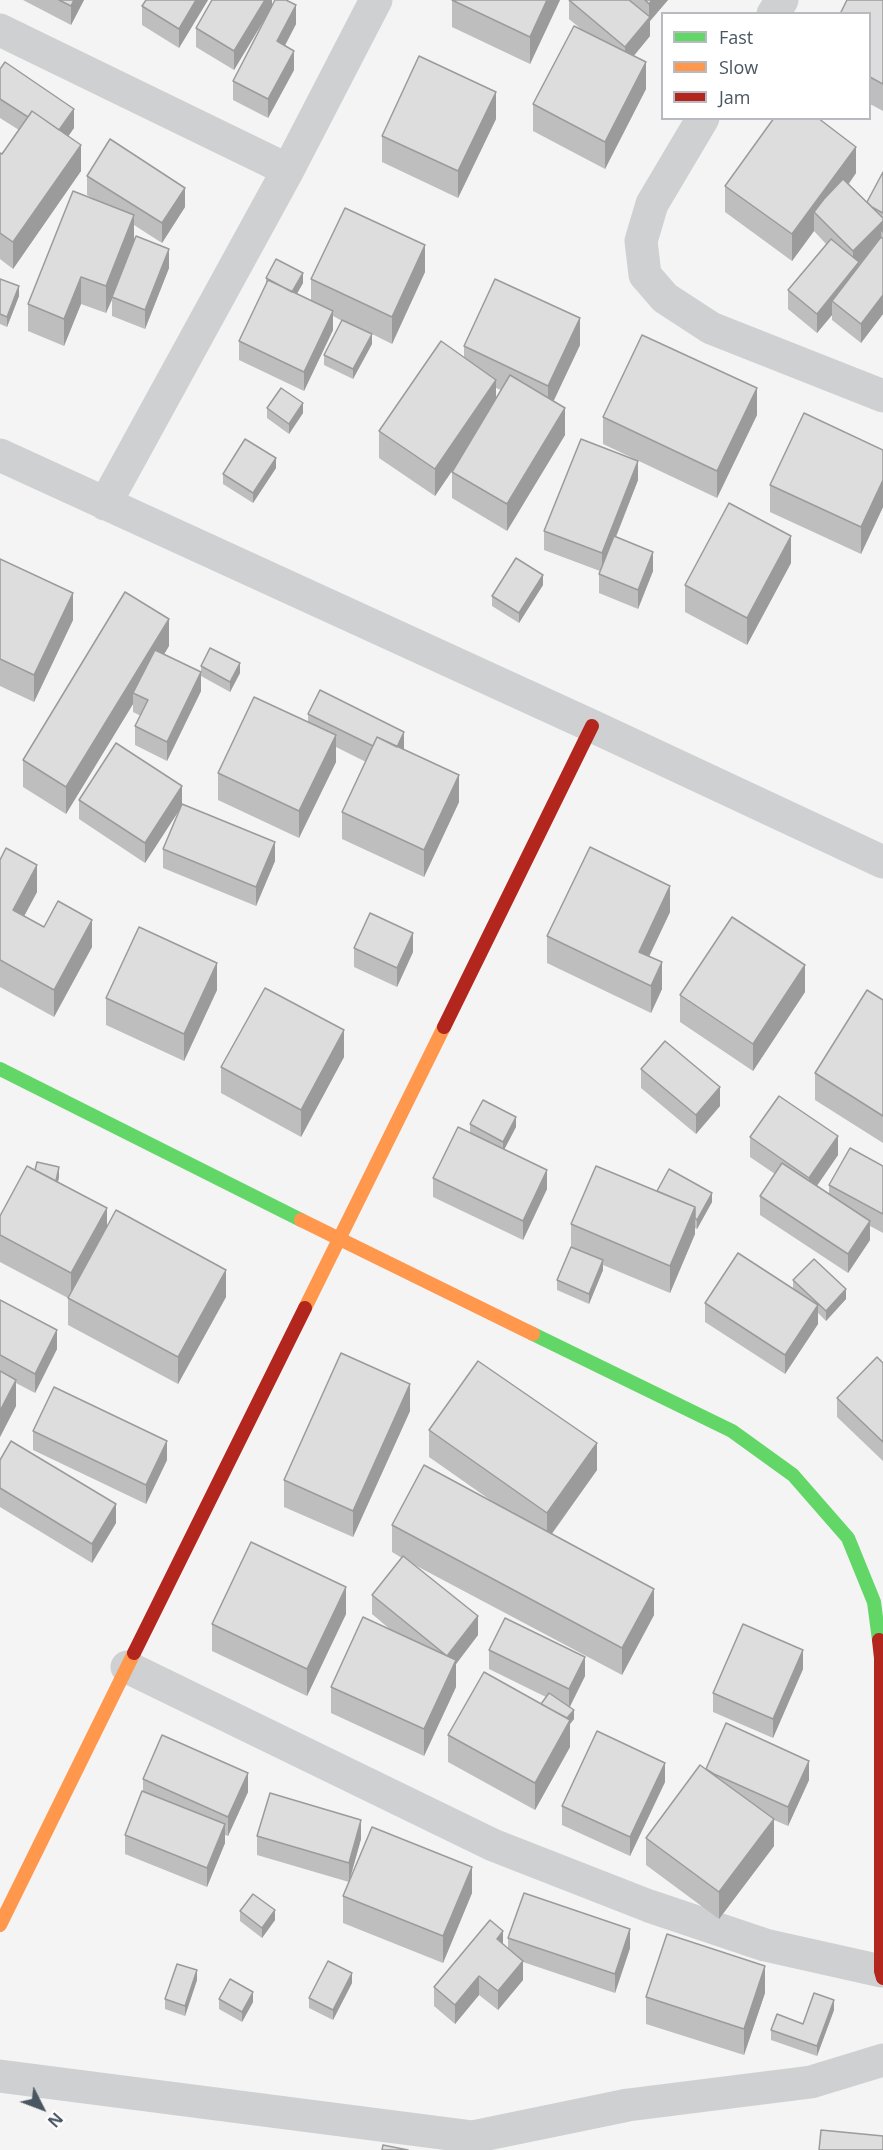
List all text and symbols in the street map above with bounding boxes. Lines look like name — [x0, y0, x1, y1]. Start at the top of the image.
legend — [661, 12, 871, 120]
text: Fast — [719, 25, 753, 49]
text: Slow — [719, 55, 758, 79]
text: Jam — [719, 85, 751, 109]
north arrow — [12, 2078, 72, 2138]
text: N — [43, 2108, 68, 2132]

